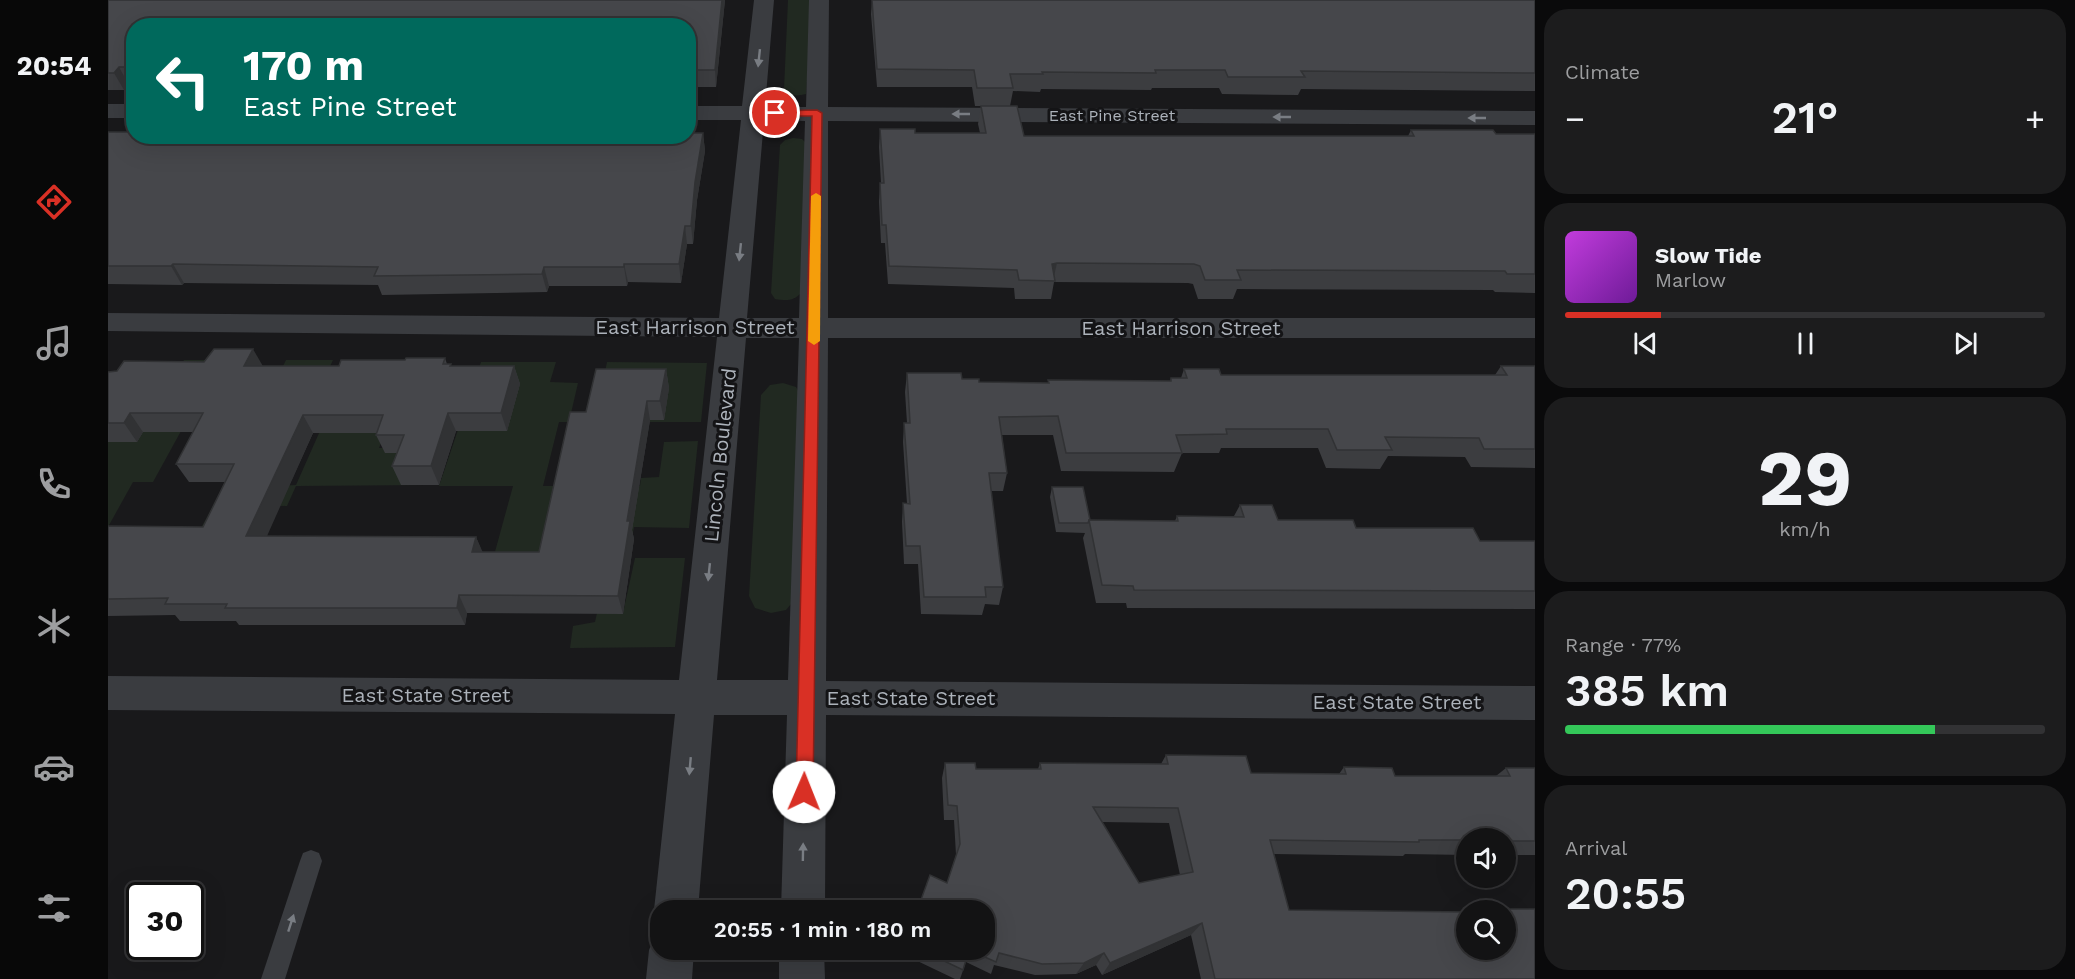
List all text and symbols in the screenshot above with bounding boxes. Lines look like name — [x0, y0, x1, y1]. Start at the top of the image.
text: 170 m — [243, 41, 364, 90]
icon: left — [144, 42, 222, 120]
one-way arrow — [754, 49, 764, 68]
text: 20:54 — [17, 50, 91, 82]
text: Climate — [1565, 60, 1640, 84]
pin — [749, 87, 800, 138]
text: East Pine Street — [243, 91, 457, 123]
text: 21° — [1771, 91, 1839, 144]
icon: arrive — [758, 96, 791, 129]
text: − — [1565, 99, 1585, 138]
text: + — [2025, 99, 2045, 138]
street label: East Pine Street — [1049, 106, 1176, 125]
one-way arrow — [951, 109, 970, 119]
one-way arrow — [1272, 112, 1291, 121]
one-way arrow — [1467, 113, 1486, 123]
icon: directions — [33, 181, 75, 223]
one-way arrow — [735, 243, 745, 262]
text: Slow Tide — [1655, 243, 1762, 268]
text: Marlow — [1655, 268, 1726, 292]
street label: East Harrison Street — [595, 315, 795, 339]
street label: East Harrison Street — [1081, 316, 1281, 340]
icon: music — [33, 322, 75, 364]
icon: previous — [1629, 327, 1662, 360]
icon: pause — [1789, 327, 1822, 360]
icon: next — [1949, 327, 1982, 360]
street label: Lincoln Boulevard — [699, 367, 741, 543]
text: 29 — [1758, 432, 1852, 524]
icon: phone — [33, 463, 75, 505]
text: km/h — [1779, 517, 1831, 541]
one-way arrow — [704, 562, 714, 581]
icon: climate — [33, 605, 75, 647]
text: Range · 77% — [1565, 633, 1681, 657]
text: 385 km — [1565, 664, 1729, 717]
street label: East State Street — [342, 683, 511, 707]
street label: East State Street — [827, 686, 996, 710]
street label: East State Street — [1313, 690, 1482, 714]
icon: car — [33, 746, 75, 788]
one-way arrow — [685, 756, 695, 775]
position arrow — [772, 760, 836, 824]
map controls — [1456, 828, 1516, 960]
button: sound — [1456, 828, 1516, 888]
text: Arrival — [1565, 836, 1627, 860]
one-way arrow — [799, 843, 808, 862]
text: 20:55 — [1565, 867, 1686, 920]
speed limit sign: 30 — [126, 882, 204, 960]
icon: filters — [33, 887, 75, 929]
button: search — [1456, 900, 1516, 960]
one-way arrow — [287, 914, 296, 932]
text: 20:55 · 1 min · 180 m — [714, 917, 931, 942]

